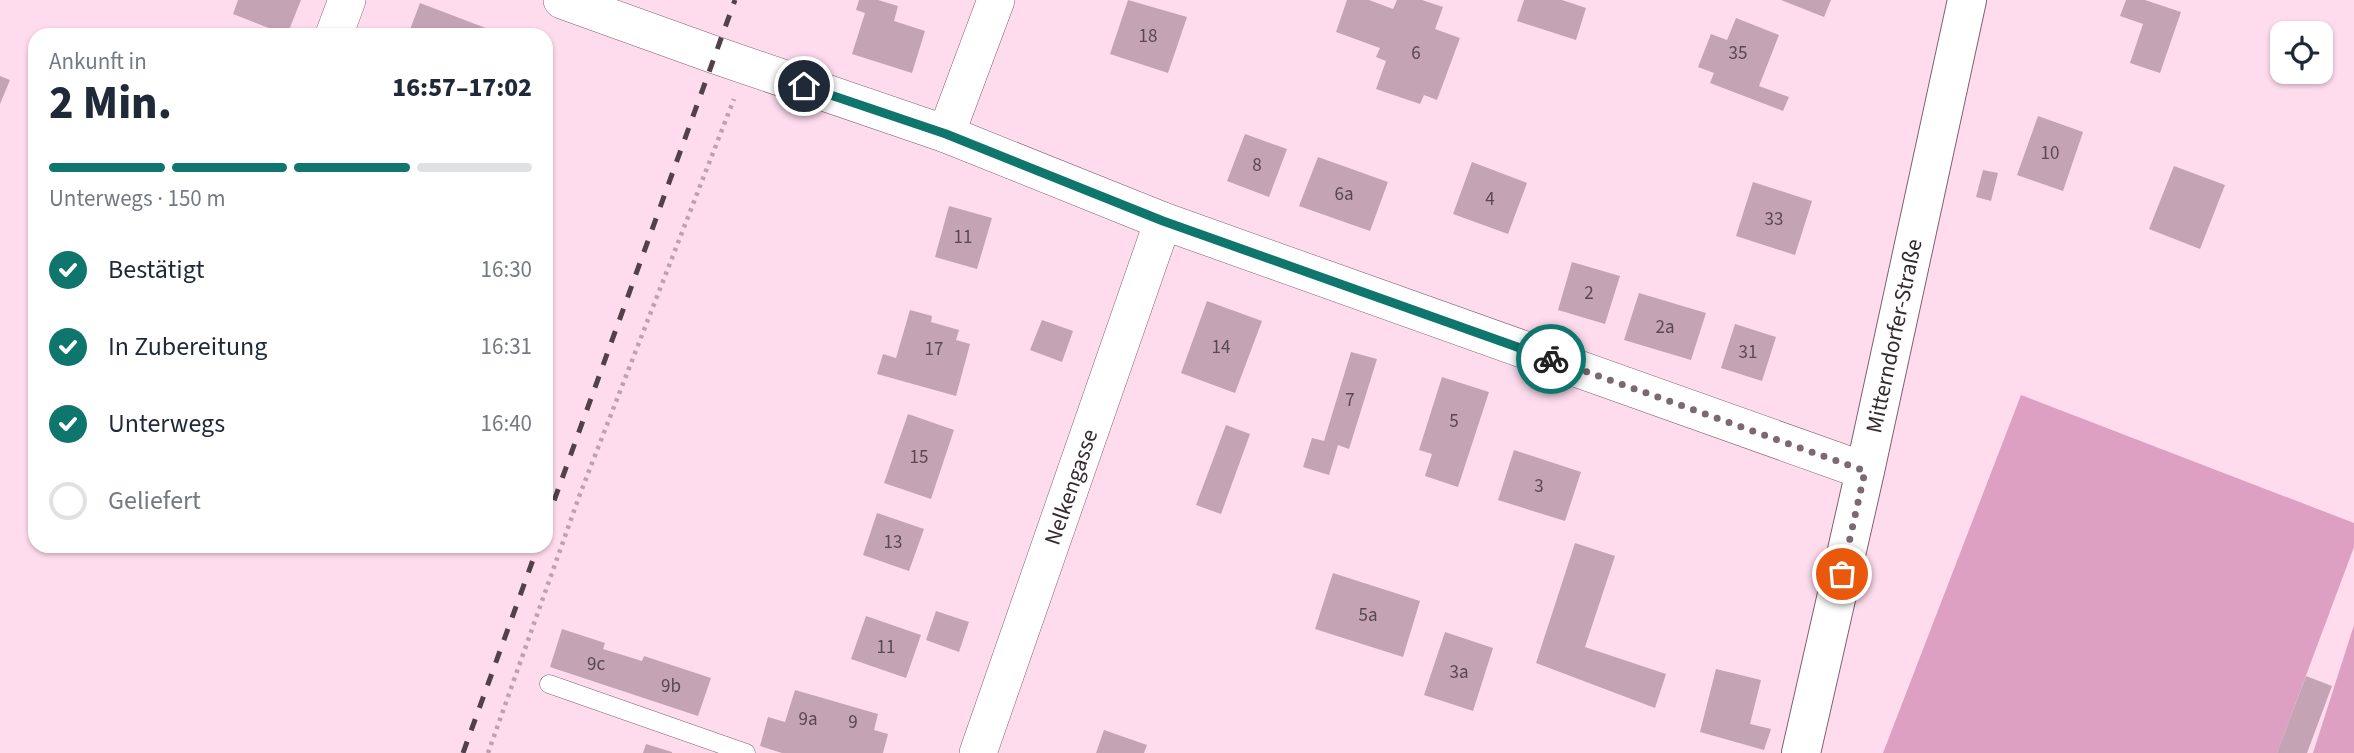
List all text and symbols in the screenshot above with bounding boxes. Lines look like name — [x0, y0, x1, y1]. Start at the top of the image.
map controls — [2270, 21, 2333, 84]
button: locate — [2270, 21, 2333, 84]
house number: 18 — [1139, 23, 1157, 50]
house number: 6 — [1411, 40, 1421, 67]
house number: 35 — [1729, 40, 1747, 67]
text: Ankunft in — [49, 45, 147, 78]
pin — [774, 56, 834, 116]
icon: home — [785, 67, 823, 105]
text: 16:57–17:02 — [392, 69, 532, 106]
text: 2 Min. — [49, 71, 172, 136]
house number: 10 — [2041, 140, 2059, 167]
house number: 8 — [1252, 152, 1262, 179]
house number: 6a — [1334, 181, 1354, 208]
text: Unterwegs · 150 m — [49, 182, 225, 215]
house number: 4 — [1485, 186, 1495, 213]
house number: 33 — [1765, 206, 1783, 233]
house number: 11 — [954, 224, 972, 251]
street label: Mitterndorfer-Straße — [1857, 236, 1931, 436]
icon: check — [49, 251, 87, 289]
text: Bestätigt — [108, 251, 205, 288]
text: 16:30 — [481, 253, 532, 286]
house number: 2 — [1584, 280, 1594, 307]
house number: 2a — [1655, 314, 1675, 341]
courier — [1516, 324, 1586, 394]
icon: check — [49, 328, 87, 366]
text: In Zubereitung — [108, 328, 267, 365]
text: 16:31 — [481, 330, 532, 363]
house number: 14 — [1212, 334, 1230, 361]
house number: 17 — [925, 336, 943, 363]
house number: 31 — [1739, 339, 1757, 366]
icon: bike — [1532, 340, 1570, 378]
house number: 7 — [1345, 387, 1355, 414]
icon: check — [49, 405, 87, 443]
text: Unterwegs — [108, 405, 225, 442]
text: 16:40 — [481, 407, 532, 440]
house number: 5 — [1449, 408, 1459, 435]
street label: Nelkengasse — [1036, 425, 1106, 549]
house number: 15 — [910, 444, 928, 471]
house number: 3 — [1534, 473, 1544, 500]
text: Geliefert — [108, 482, 201, 519]
house number: 13 — [884, 529, 902, 556]
pin — [1812, 544, 1872, 604]
icon: bag — [1823, 555, 1861, 593]
house number: 5a — [1358, 602, 1378, 629]
house number: 11 — [877, 634, 895, 661]
house number: 9c — [587, 651, 605, 678]
house number: 3a — [1449, 659, 1469, 686]
house number: 9b — [661, 673, 681, 700]
house number: 9a — [798, 706, 818, 733]
house number: 9 — [848, 709, 858, 736]

